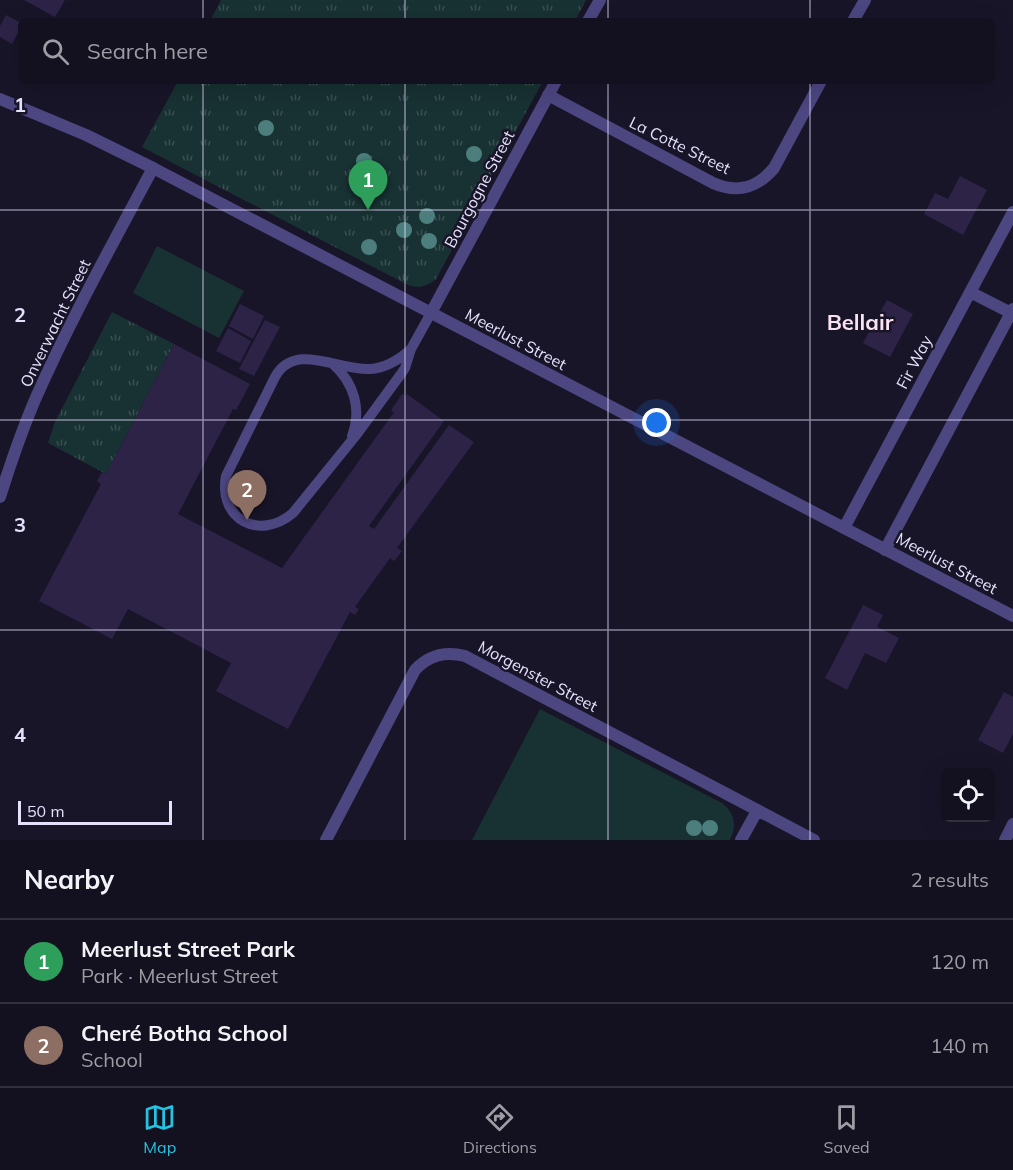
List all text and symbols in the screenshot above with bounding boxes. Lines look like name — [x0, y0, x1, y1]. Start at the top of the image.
search box — [18, 18, 995, 84]
icon: search — [39, 35, 72, 68]
text: Search here — [87, 37, 208, 65]
text: 1 — [14, 92, 26, 117]
street label: La Cotte Street — [626, 112, 734, 178]
street label: Bourgogne Street — [440, 127, 519, 251]
pin: 1 — [348, 160, 388, 210]
street label: Onverwacht Street — [15, 255, 95, 390]
text: 2 — [14, 302, 26, 327]
street label: Meerlust Street — [462, 304, 570, 374]
district label: Bellair — [827, 308, 894, 336]
street label: Fir Way — [892, 331, 937, 392]
your location — [642, 408, 671, 437]
pin: 2 — [228, 470, 266, 520]
text: 3 — [14, 512, 26, 537]
street label: Meerlust Street — [893, 528, 1001, 598]
street label: Morgenster Street — [475, 636, 602, 716]
text: 4 — [14, 722, 26, 747]
map controls — [941, 768, 995, 822]
button: locate — [941, 768, 995, 822]
scale bar — [18, 798, 172, 826]
text: 50 m — [27, 801, 64, 821]
text: Nearby — [24, 863, 114, 896]
text: 2 results — [911, 867, 989, 892]
text: Meerlust Street Park — [81, 935, 295, 963]
text: 1 — [38, 949, 50, 974]
text: 120 m — [930, 949, 989, 974]
text: Park · Meerlust Street — [81, 963, 278, 988]
text: Cheré Botha School — [81, 1019, 288, 1047]
text: 2 — [38, 1033, 50, 1058]
text: 140 m — [930, 1033, 989, 1058]
text: School — [81, 1047, 143, 1072]
tab: Map — [143, 1101, 176, 1157]
tab: Directions — [463, 1101, 537, 1157]
tab: Saved — [824, 1101, 870, 1157]

